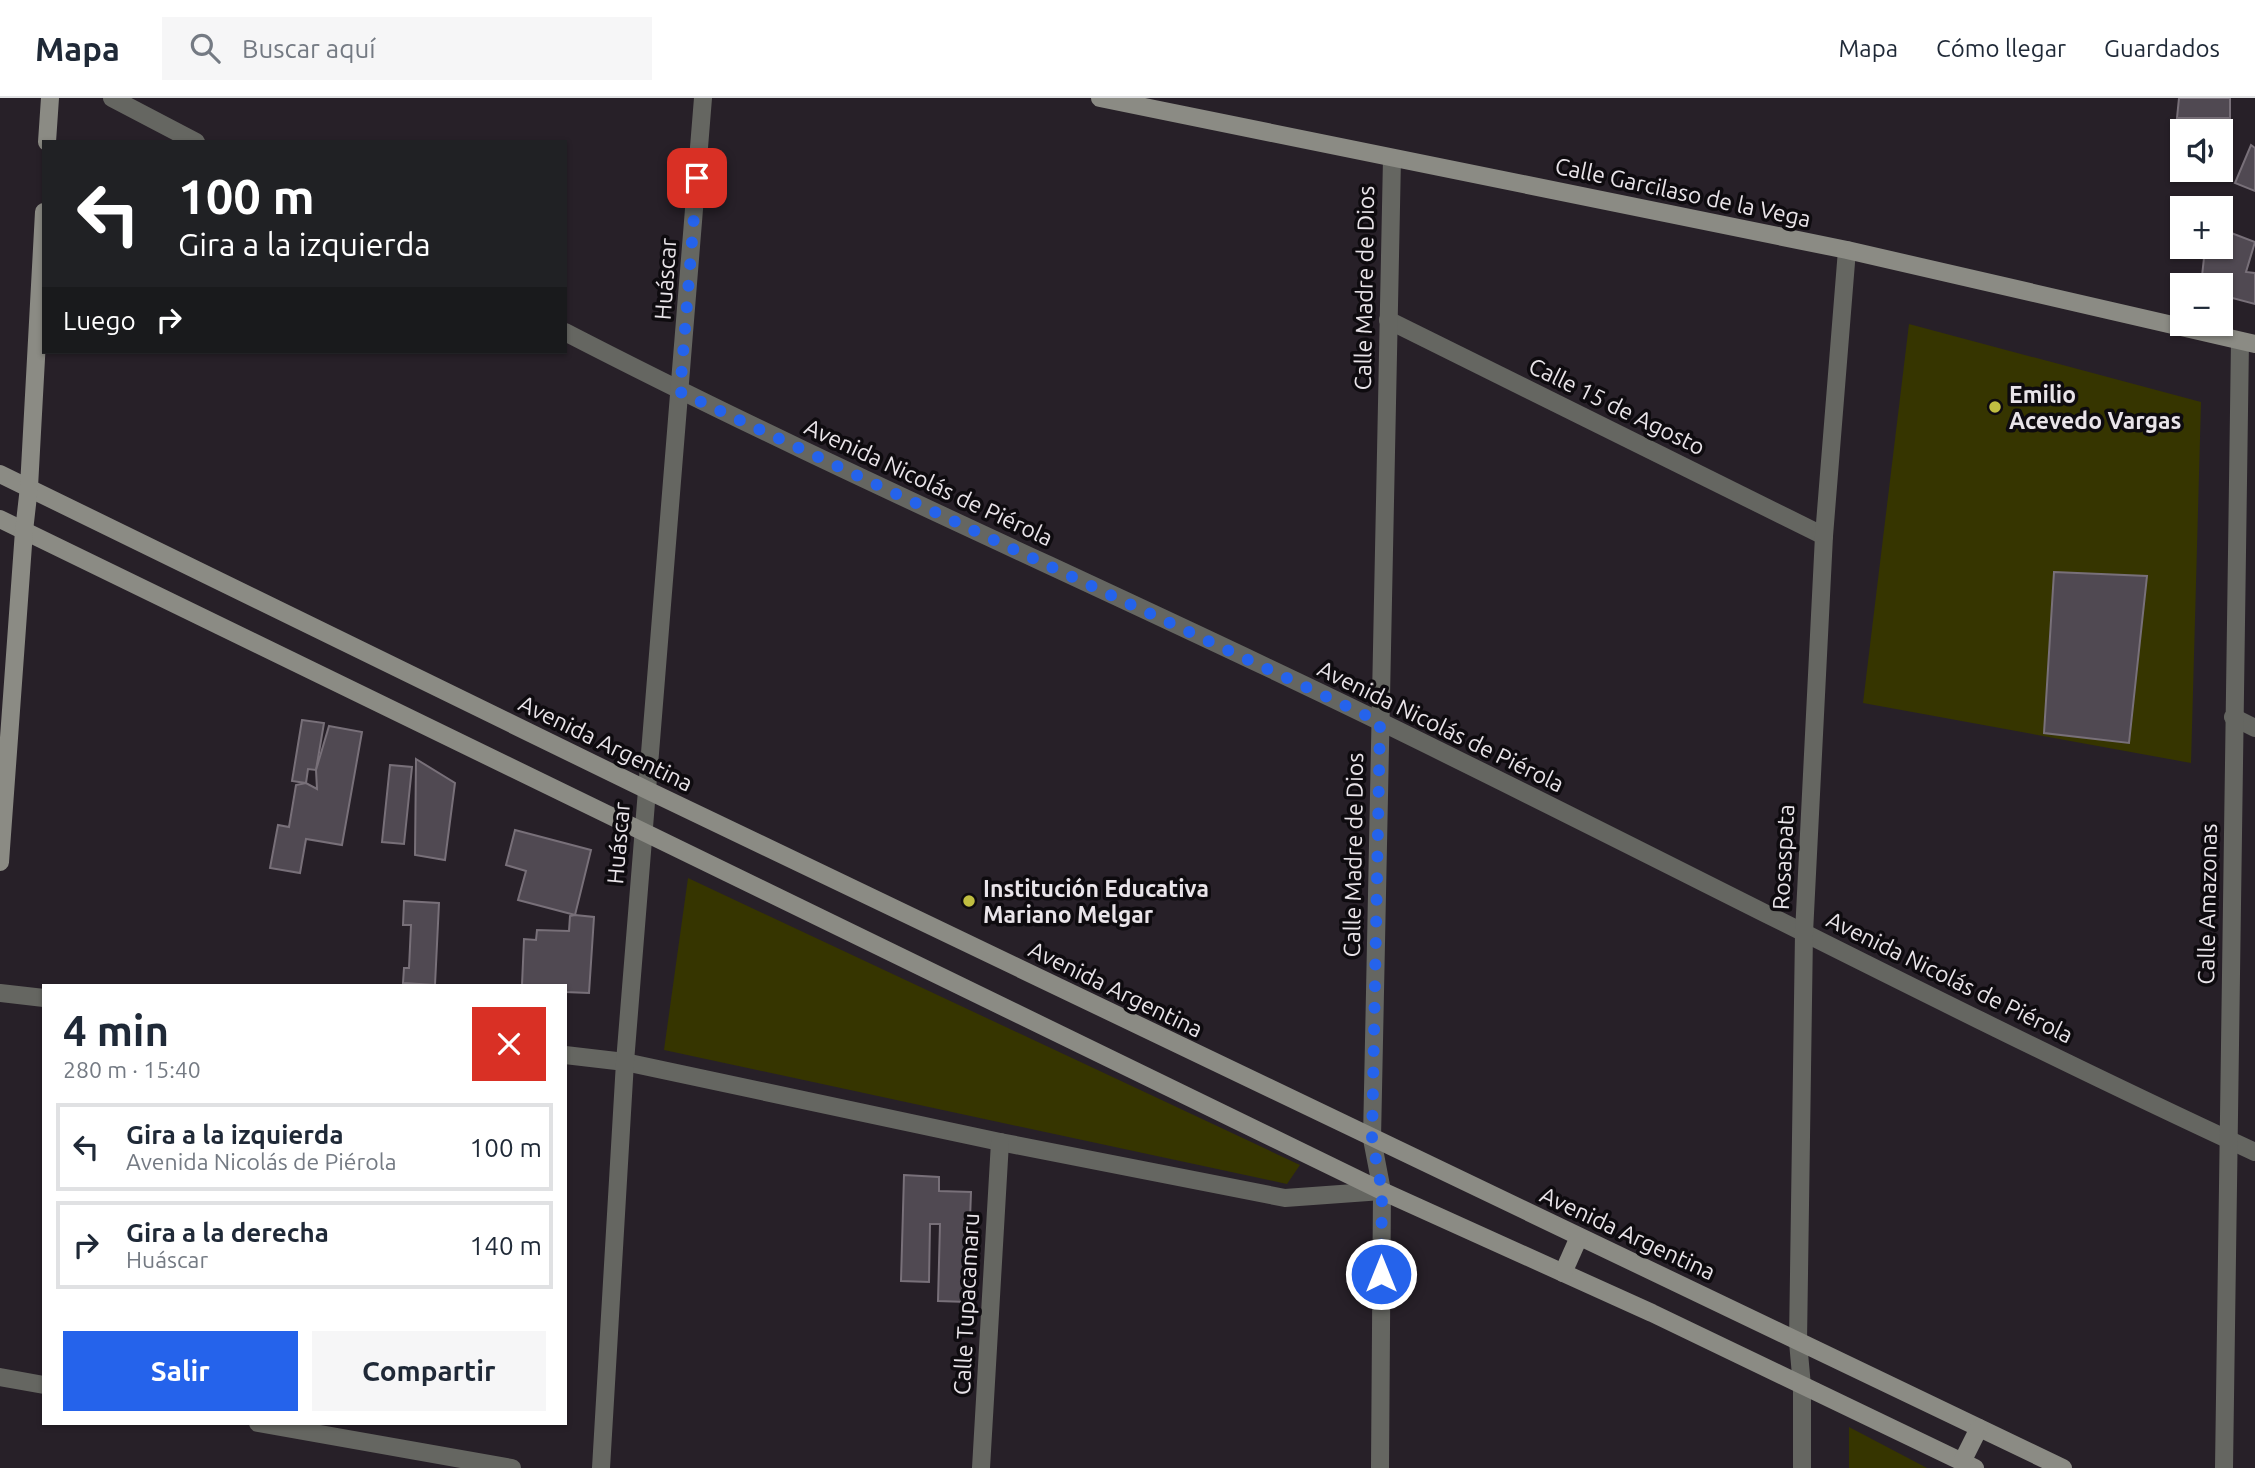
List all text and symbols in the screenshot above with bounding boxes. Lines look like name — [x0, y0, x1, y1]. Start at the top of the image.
search box — [162, 17, 652, 80]
icon: search — [186, 29, 224, 67]
text: Mapa — [35, 30, 120, 67]
text: Buscar aquí — [242, 34, 376, 63]
text: Mapa — [1838, 35, 1898, 62]
text: Cómo llegar — [1936, 35, 2066, 62]
text: Guardados — [2104, 35, 2220, 62]
map controls — [2170, 119, 2233, 336]
button: sound — [2170, 119, 2233, 182]
pin — [667, 148, 727, 208]
street label: Calle Garcilaso de la Vega — [1553, 153, 1813, 231]
icon: arrive — [678, 159, 716, 197]
icon: left — [63, 168, 154, 259]
text: 100 m — [178, 168, 315, 223]
street label: Calle Madre de Dios — [1350, 185, 1378, 390]
button: + — [2170, 196, 2233, 259]
text: Gira a la izquierda — [178, 226, 431, 262]
street label: Huáscar — [650, 237, 680, 321]
button: − — [2170, 273, 2233, 336]
icon: right — [150, 301, 188, 339]
text: Luego — [63, 306, 136, 335]
street label: Calle 15 de Agosto — [1525, 353, 1709, 459]
place label: Emilio Acevedo Vargas — [2009, 382, 2181, 433]
marker: Emilio Acevedo Vargas — [1987, 399, 2003, 415]
street label: Avenida Nicolás de Piérola — [801, 414, 1057, 550]
street label: Avenida Nicolás de Piérola — [1314, 655, 1568, 797]
street label: Avenida Argentina — [515, 690, 697, 796]
street label: Calle Madre de Dios — [1339, 752, 1367, 957]
street label: Huáscar — [602, 801, 634, 885]
street label: Rosaspata — [1768, 804, 1798, 910]
street label: Calle Amazonas — [2193, 823, 2221, 985]
place label: Institución Educativa Mariano Melgar — [983, 876, 1209, 927]
marker: Institución Educativa Mariano Melgar — [961, 893, 977, 909]
street label: Avenida Nicolás de Piérola — [1823, 906, 2077, 1048]
street label: Avenida Argentina — [1025, 936, 1207, 1042]
text: 4 min — [63, 1007, 169, 1054]
button: close — [472, 1007, 546, 1081]
text: 280 m · 15:40 — [63, 1057, 201, 1082]
text: Gira a la izquierda — [126, 1120, 344, 1149]
icon: left — [67, 1128, 105, 1166]
text: 100 m — [470, 1133, 542, 1162]
text: Avenida Nicolás de Piérola — [126, 1149, 397, 1174]
street label: Avenida Argentina — [1537, 1182, 1719, 1284]
street label: Calle Tupacamaru — [949, 1212, 983, 1396]
text: Gira a la derecha — [126, 1218, 329, 1247]
icon: right — [67, 1226, 105, 1264]
text: 140 m — [470, 1231, 542, 1260]
position arrow — [1344, 1237, 1418, 1311]
text: Huáscar — [126, 1247, 208, 1272]
button: Salir — [63, 1331, 298, 1411]
button: Compartir — [312, 1331, 546, 1411]

